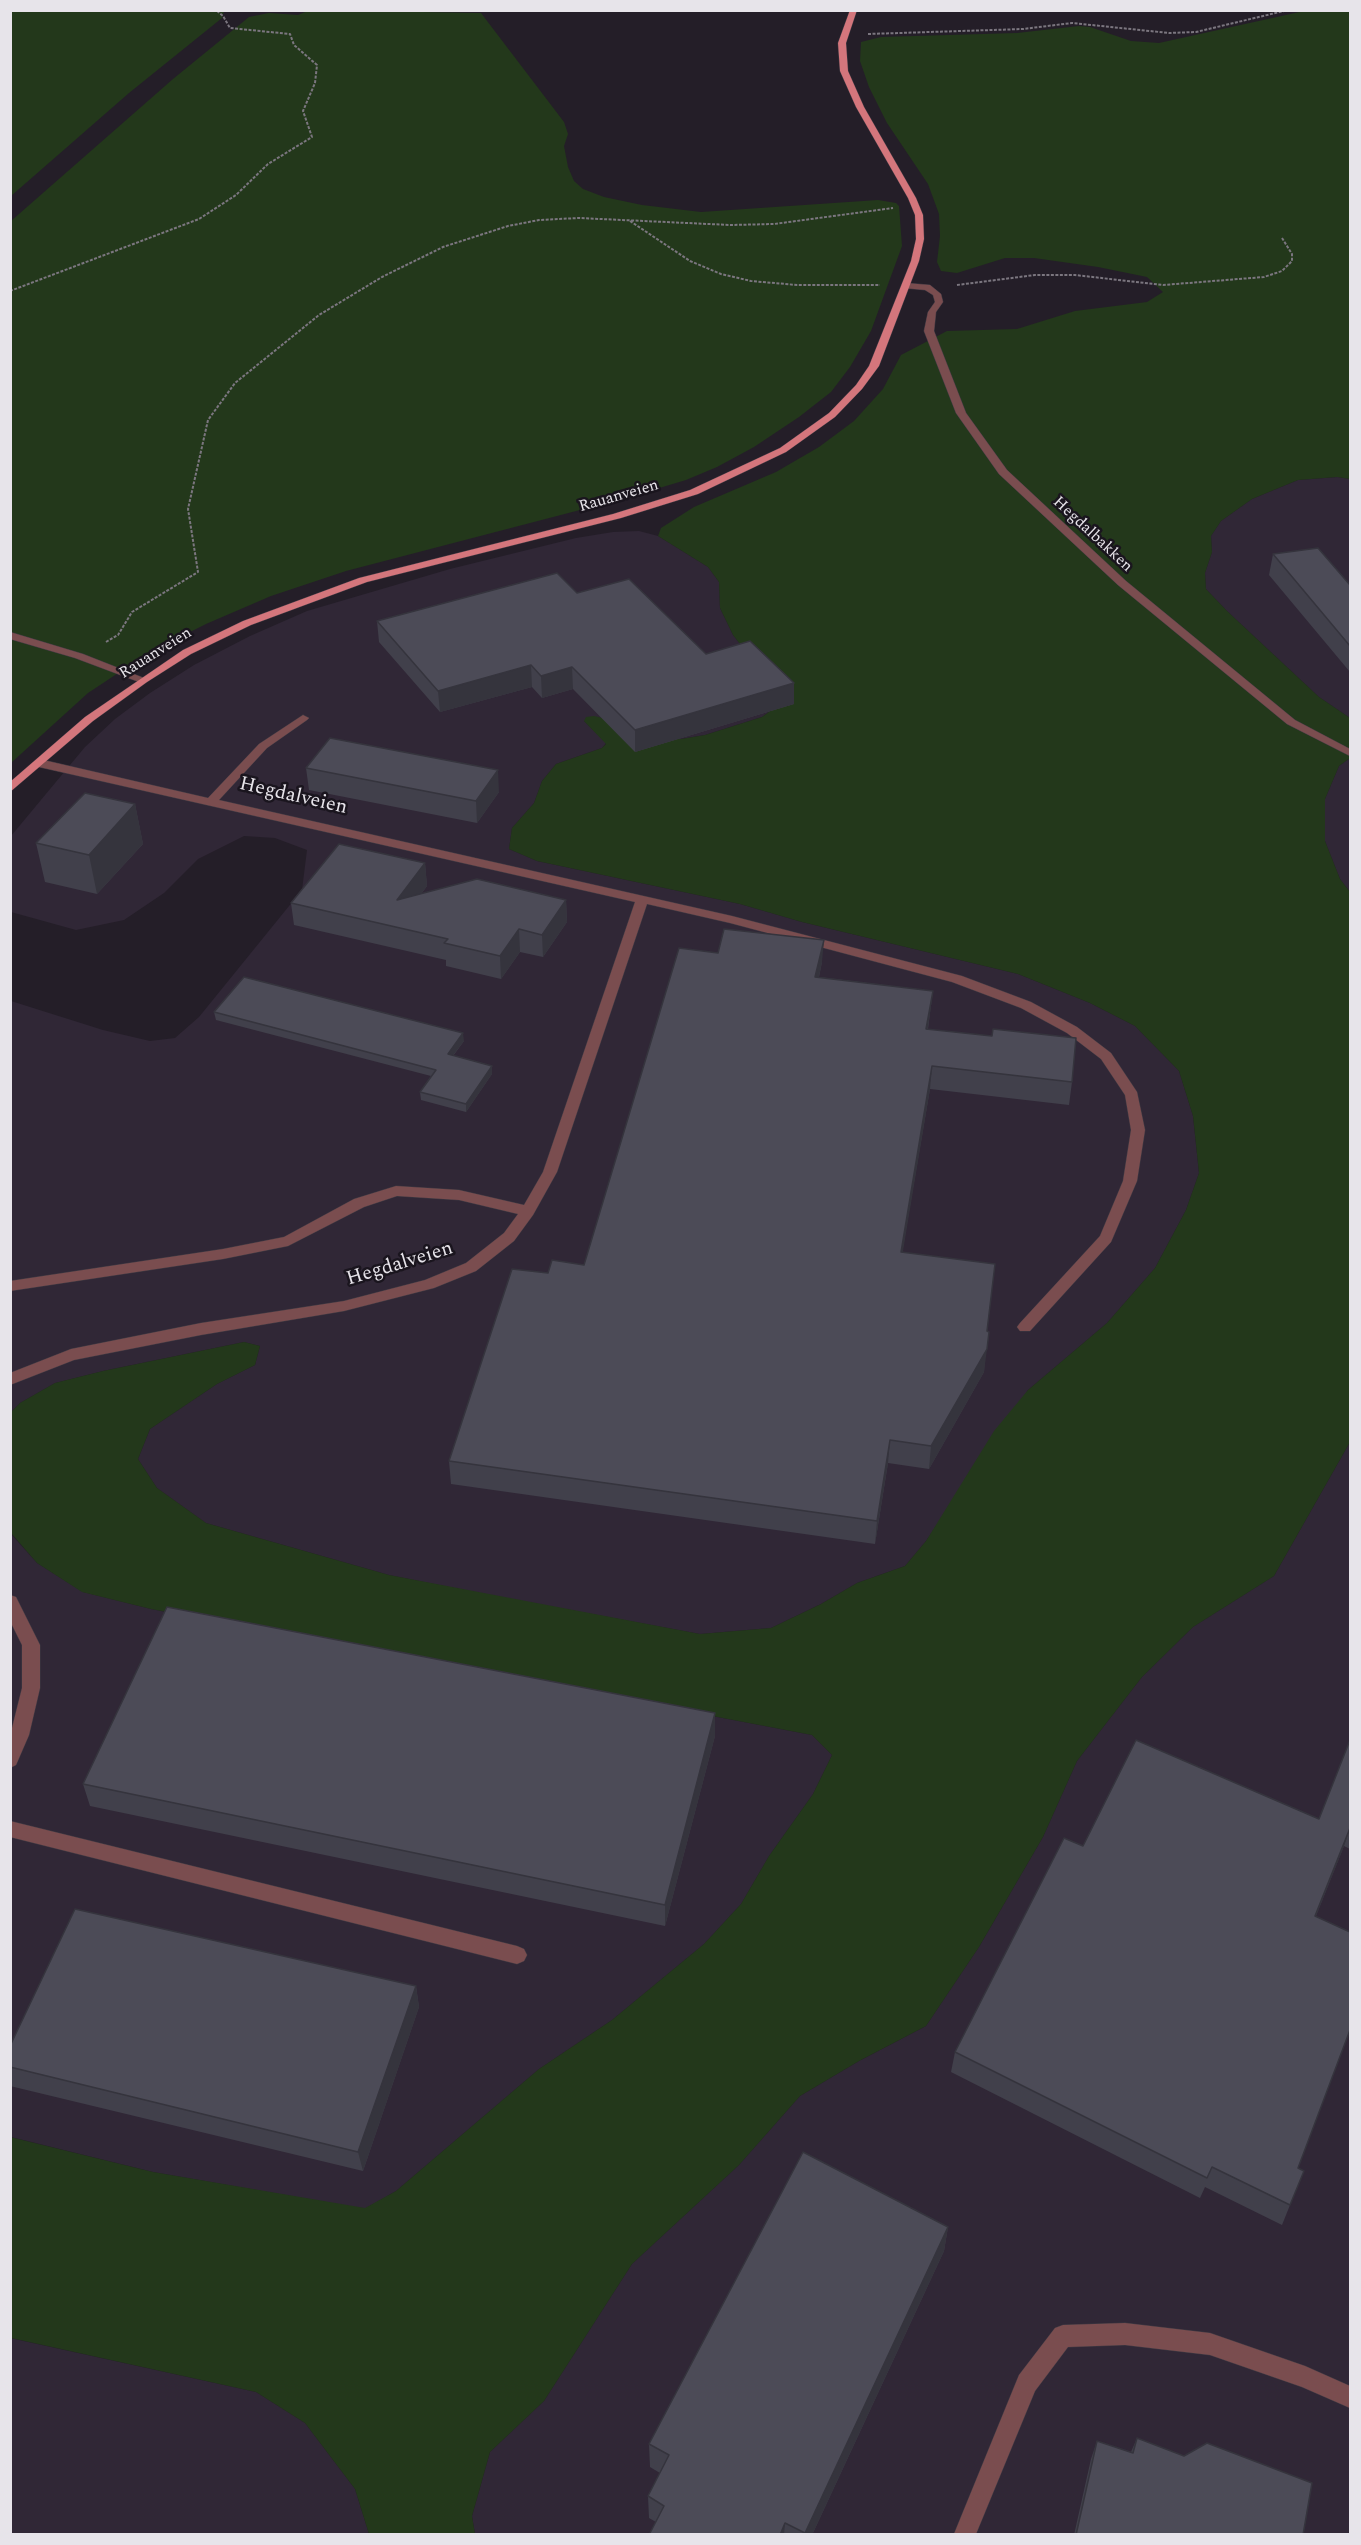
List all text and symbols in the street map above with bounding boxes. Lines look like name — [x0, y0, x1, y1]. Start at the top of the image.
street label: Rauanveien — [577, 476, 661, 518]
street label: Hegdalbakken — [1048, 493, 1136, 577]
street label: Rauanveien — [116, 624, 196, 684]
street label: Hegdalveien — [237, 773, 349, 821]
street label: Hegdalveien — [344, 1237, 456, 1293]

